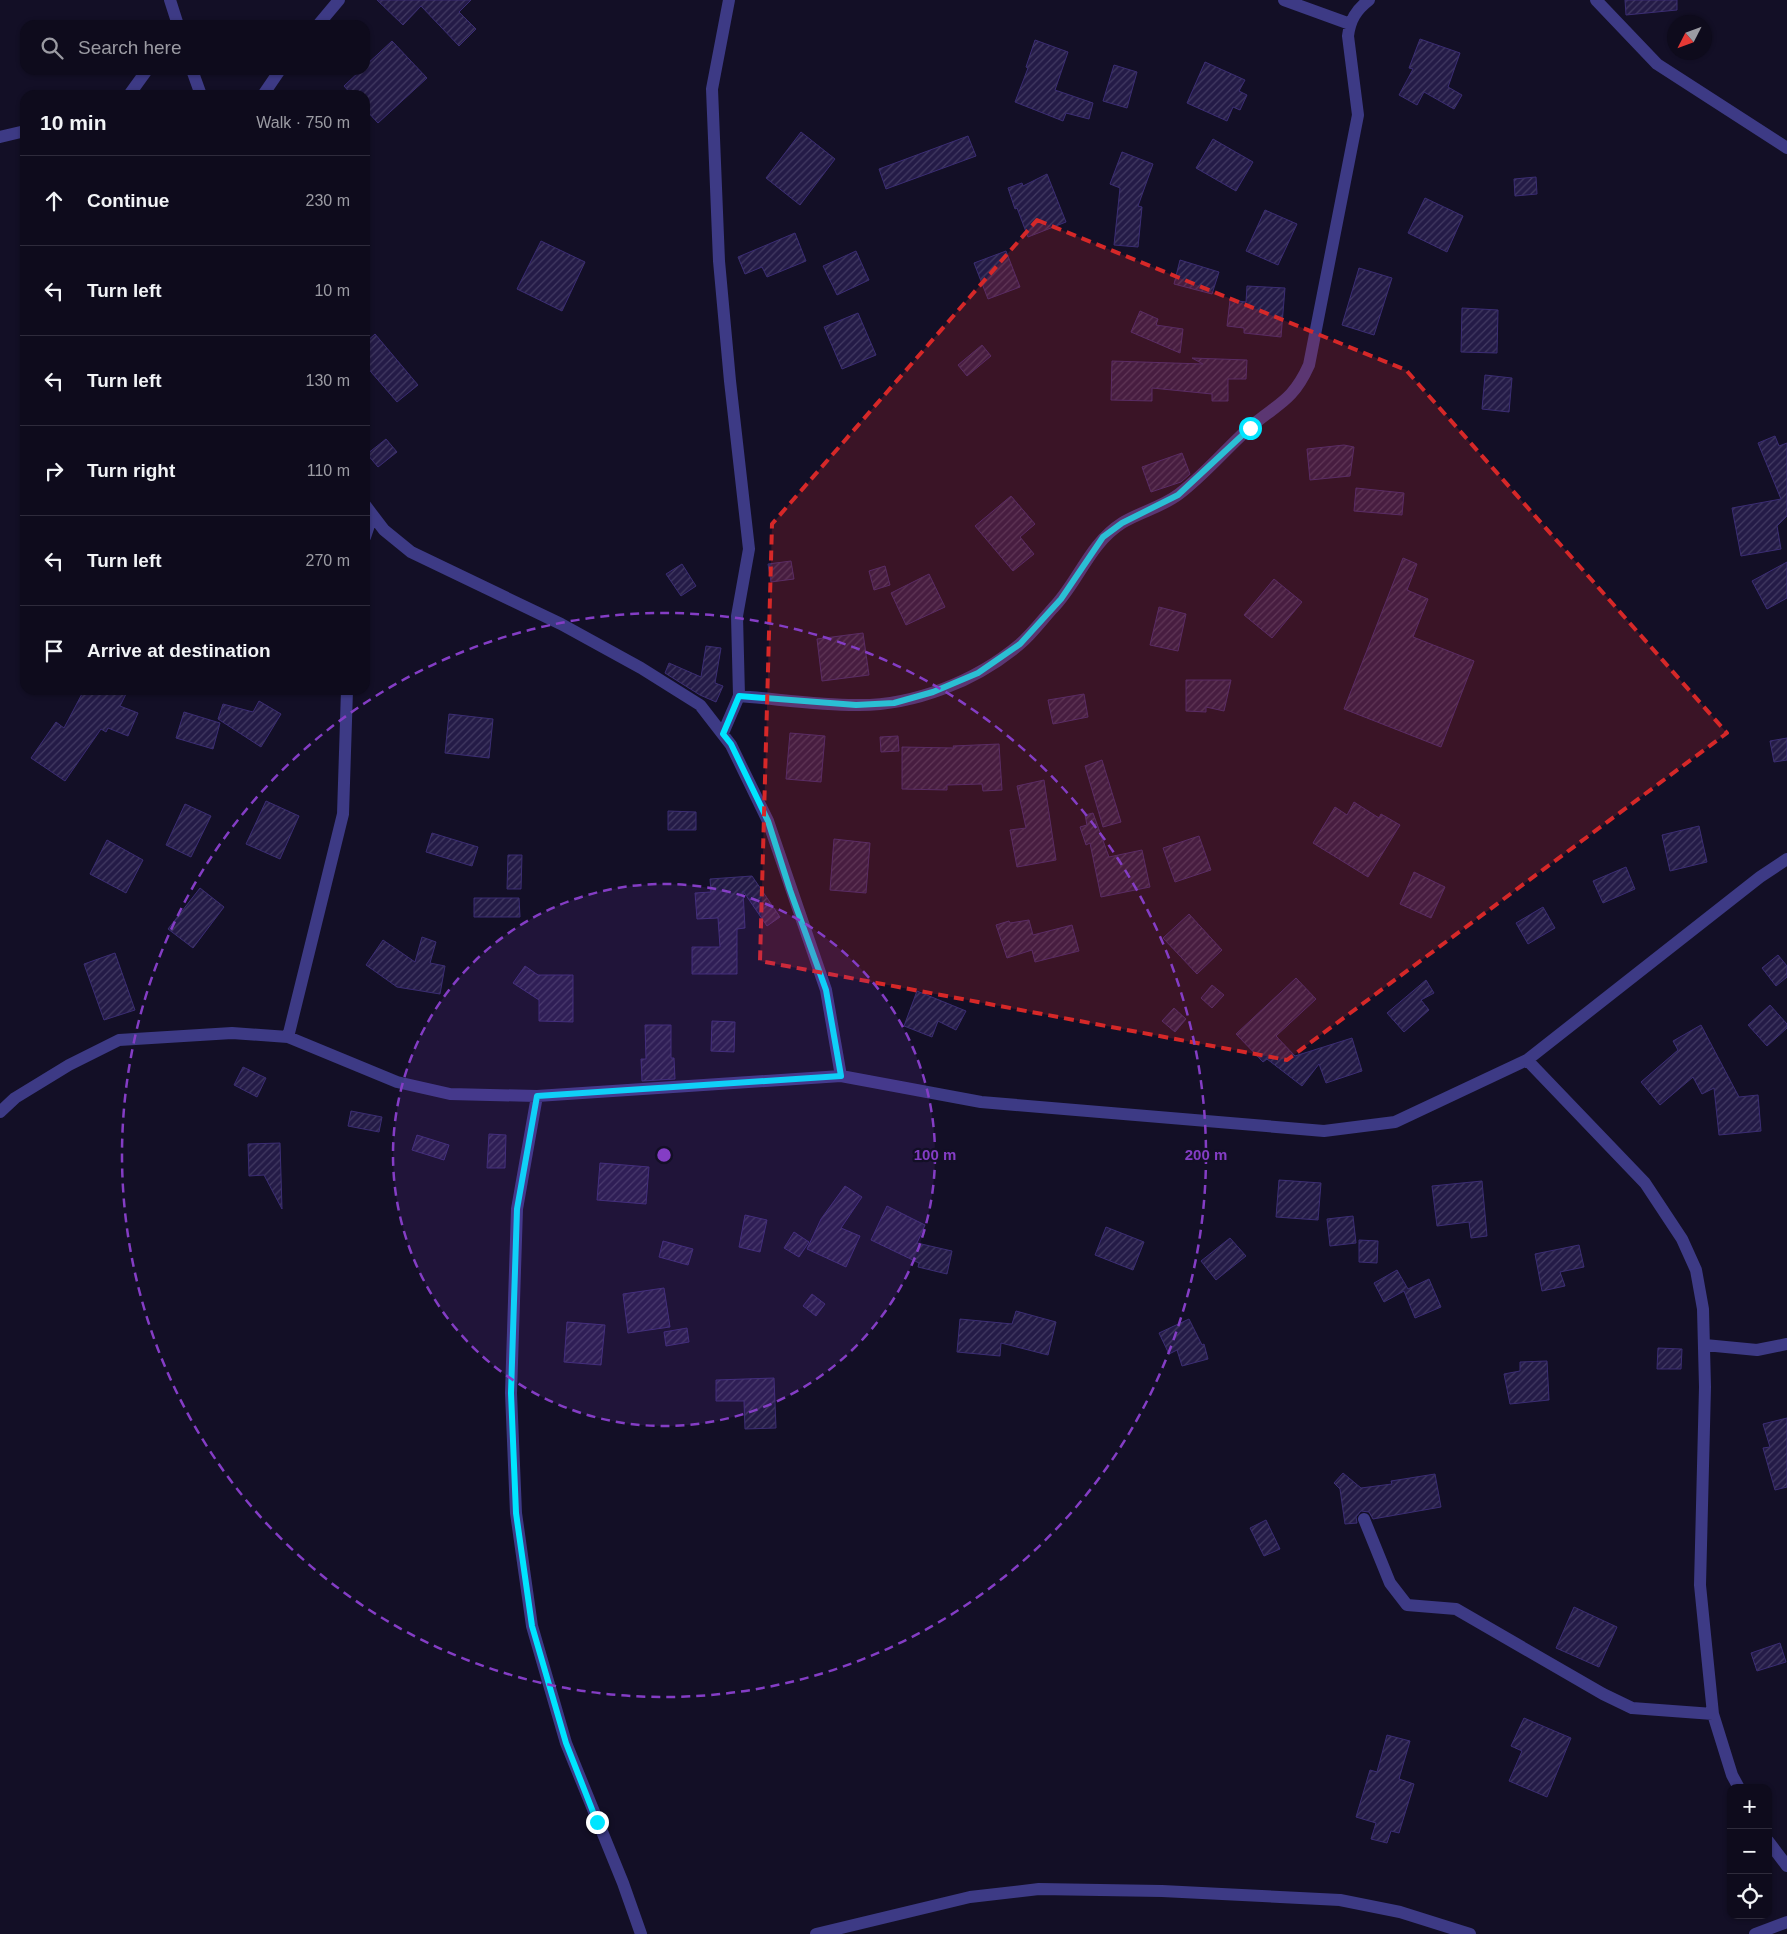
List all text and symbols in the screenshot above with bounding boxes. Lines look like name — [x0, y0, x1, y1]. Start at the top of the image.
north arrow — [1667, 15, 1712, 60]
search box — [20, 20, 370, 75]
icon: search — [38, 34, 66, 62]
text: Search here — [78, 37, 182, 58]
text: 10 min — [40, 111, 107, 134]
text: Walk · 750 m — [256, 114, 350, 131]
icon: ahead — [40, 187, 68, 215]
text: Continue — [87, 190, 169, 211]
text: 230 m — [306, 192, 350, 209]
icon: left — [40, 277, 68, 305]
text: Turn left — [87, 280, 162, 301]
text: 10 m — [314, 282, 350, 299]
icon: left — [40, 367, 68, 395]
text: Turn left — [87, 370, 162, 391]
text: 130 m — [306, 372, 350, 389]
route start — [1239, 417, 1262, 440]
icon: right — [40, 457, 68, 485]
text: Turn right — [87, 460, 175, 481]
text: 110 m — [307, 462, 350, 479]
icon: left — [40, 547, 68, 575]
text: Turn left — [87, 550, 162, 571]
text: 270 m — [306, 552, 350, 569]
icon: arrive — [40, 637, 68, 665]
text: Arrive at destination — [87, 640, 271, 661]
centre of rings — [655, 1146, 673, 1164]
text: 100 m — [914, 1146, 956, 1163]
text: 200 m — [1185, 1146, 1227, 1163]
map controls — [1727, 1784, 1772, 1919]
button: + — [1727, 1784, 1772, 1829]
route end — [586, 1811, 609, 1834]
button: − — [1727, 1829, 1772, 1874]
button: locate — [1727, 1874, 1772, 1919]

